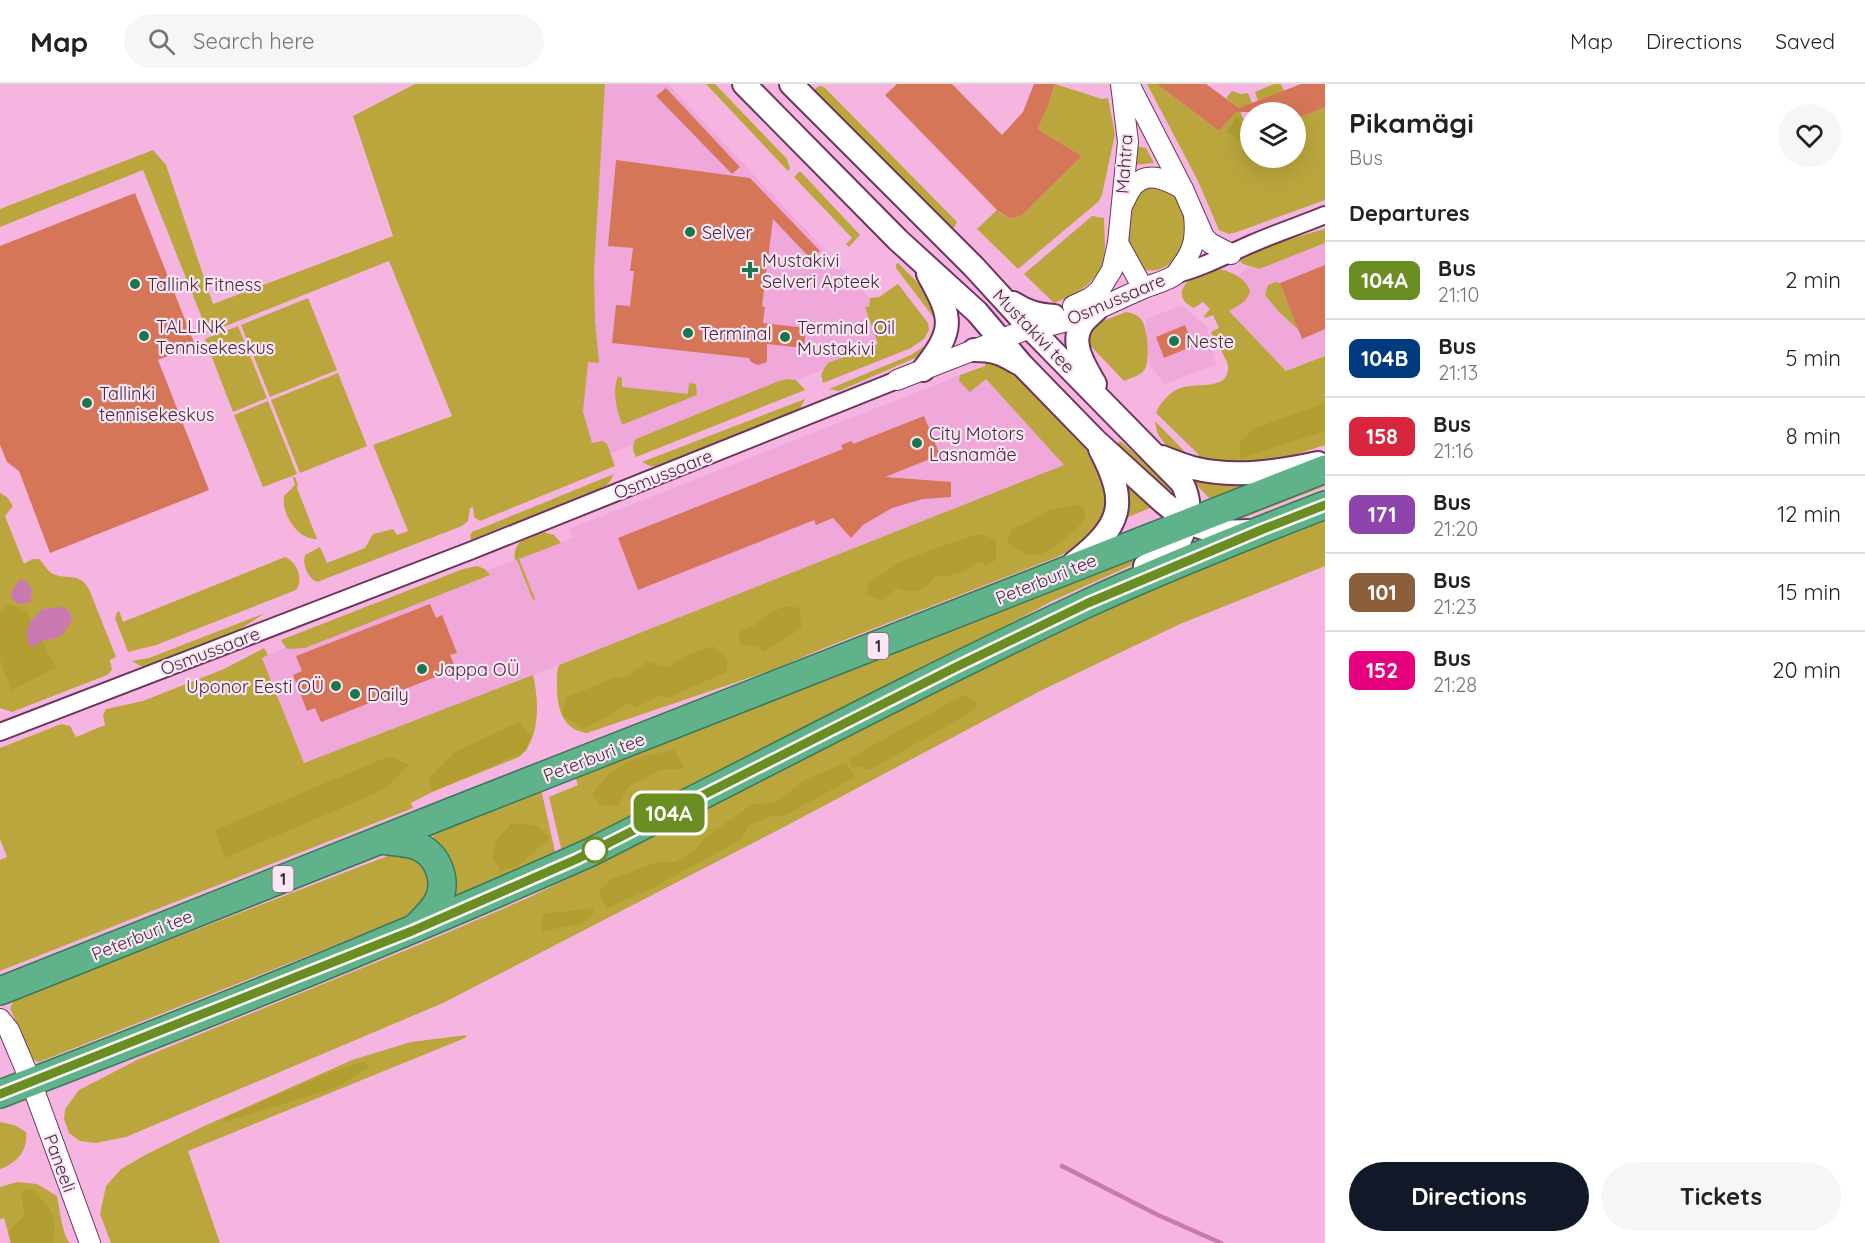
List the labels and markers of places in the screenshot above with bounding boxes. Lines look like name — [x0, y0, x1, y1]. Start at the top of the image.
place label: Selver — [702, 221, 753, 244]
marker: Selver — [683, 225, 697, 239]
place label: Mustakivi Selveri Apteek — [762, 249, 880, 293]
marker: Mustakivi Selveri Apteek — [743, 263, 757, 277]
place label: Tallink Fitness — [147, 273, 262, 296]
marker: Tallink Fitness — [128, 277, 142, 291]
place label: TALLINK Tennisekeskus — [156, 315, 274, 359]
place label: Terminal Oil Mustakivi — [797, 316, 895, 360]
place label: Terminal — [700, 322, 772, 345]
marker: Terminal — [681, 326, 695, 340]
marker: TALLINK Tennisekeskus — [137, 329, 151, 343]
marker: Terminal Oil Mustakivi — [778, 330, 792, 344]
place label: Neste — [1186, 330, 1234, 353]
marker: Neste — [1167, 334, 1181, 348]
place label: Tallinki tennisekeskus — [99, 382, 215, 426]
marker: Tallinki tennisekeskus — [80, 396, 94, 410]
place label: City Motors Lasnamäe — [929, 422, 1024, 466]
marker: City Motors Lasnamäe — [910, 436, 924, 450]
place label: Jappa OÜ — [434, 658, 519, 681]
marker: Jappa OÜ — [415, 662, 429, 676]
place label: Uponor Eesti OÜ — [186, 675, 324, 698]
marker: Uponor Eesti OÜ — [329, 679, 343, 693]
place label: Daily — [367, 683, 409, 706]
marker: Daily — [348, 687, 362, 701]
unlabelled marker — [582, 837, 608, 863]

